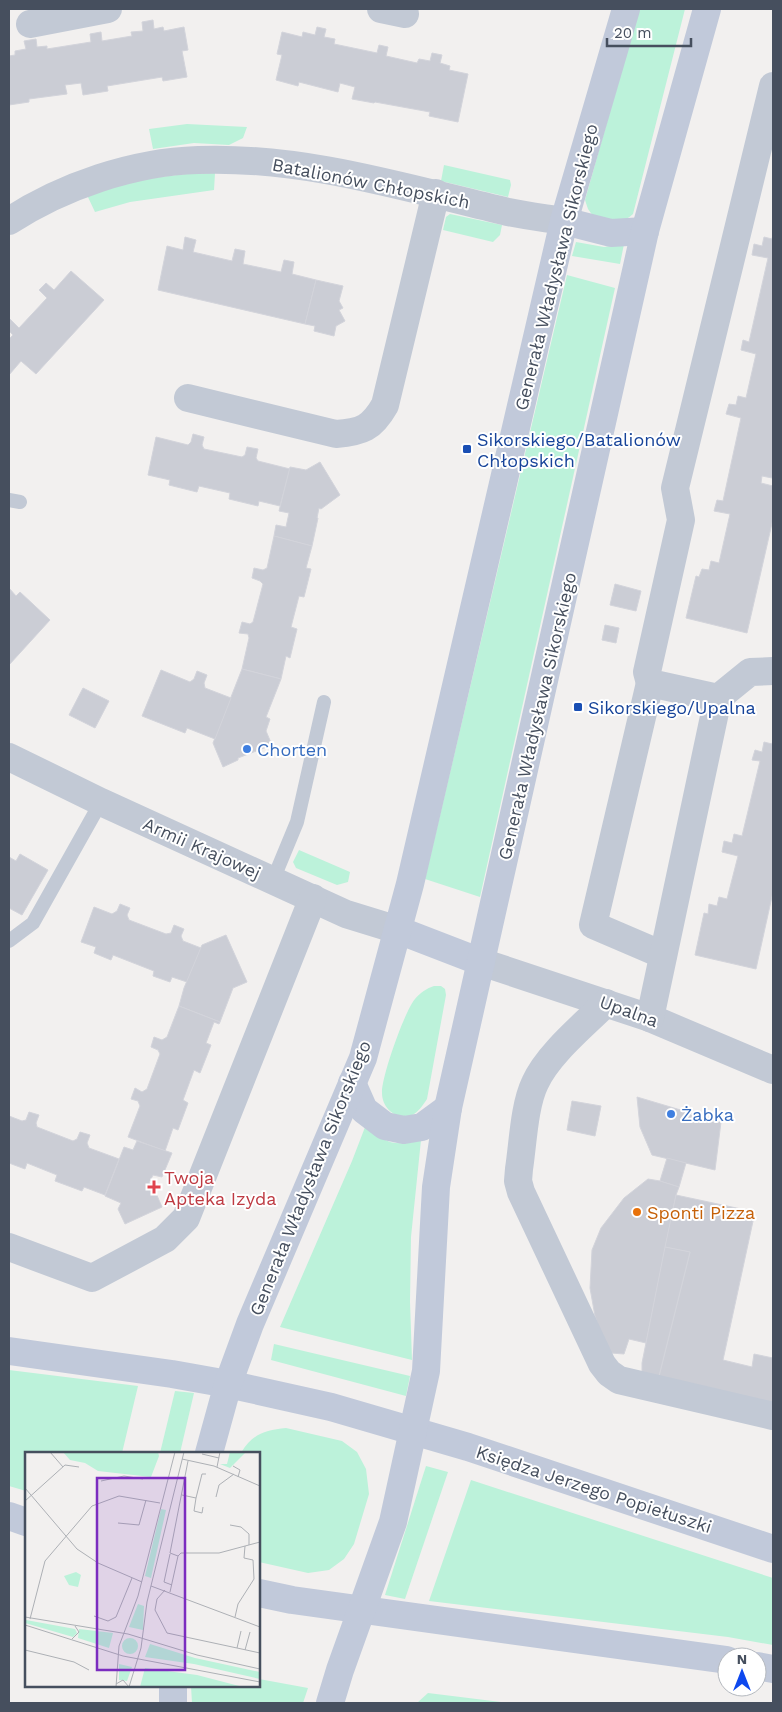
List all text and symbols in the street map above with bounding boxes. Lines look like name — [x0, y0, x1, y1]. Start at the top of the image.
scale bar — [607, 15, 691, 47]
text: 20 m — [614, 24, 652, 42]
street label: Generała Władysława Sikorskiego — [510, 122, 602, 412]
street label: Batalionów Chłopskich — [270, 154, 472, 212]
place label: Sikorskiego/Batalionów Chłopskich — [477, 429, 681, 471]
marker: Sikorskiego/Batalionów Chłopskich — [461, 443, 473, 455]
street label: Generała Władysława Sikorskiego — [494, 570, 580, 862]
place label: Sikorskiego/Upalna — [588, 697, 756, 718]
marker: Sikorskiego/Upalna — [572, 701, 584, 713]
place label: Chorten — [257, 739, 327, 760]
marker: Chorten — [241, 743, 253, 755]
street label: Armii Krajowej — [140, 813, 264, 883]
street label: Upalna — [597, 991, 661, 1031]
street label: Generała Władysława Sikorskiego — [245, 1037, 375, 1319]
place label: Żabka — [681, 1104, 734, 1125]
marker: Żabka — [665, 1108, 677, 1120]
place label: Twoja Apteka Izyda — [164, 1167, 276, 1209]
marker: Twoja Apteka Izyda — [148, 1181, 160, 1193]
place label: Sponti Pizza — [647, 1202, 755, 1223]
marker: Sponti Pizza — [631, 1206, 643, 1218]
street label: Księdza Jerzego Popiełuszki — [473, 1441, 715, 1537]
inset map — [25, 1452, 260, 1687]
north arrow — [717, 1647, 767, 1697]
text: N — [737, 1651, 747, 1667]

